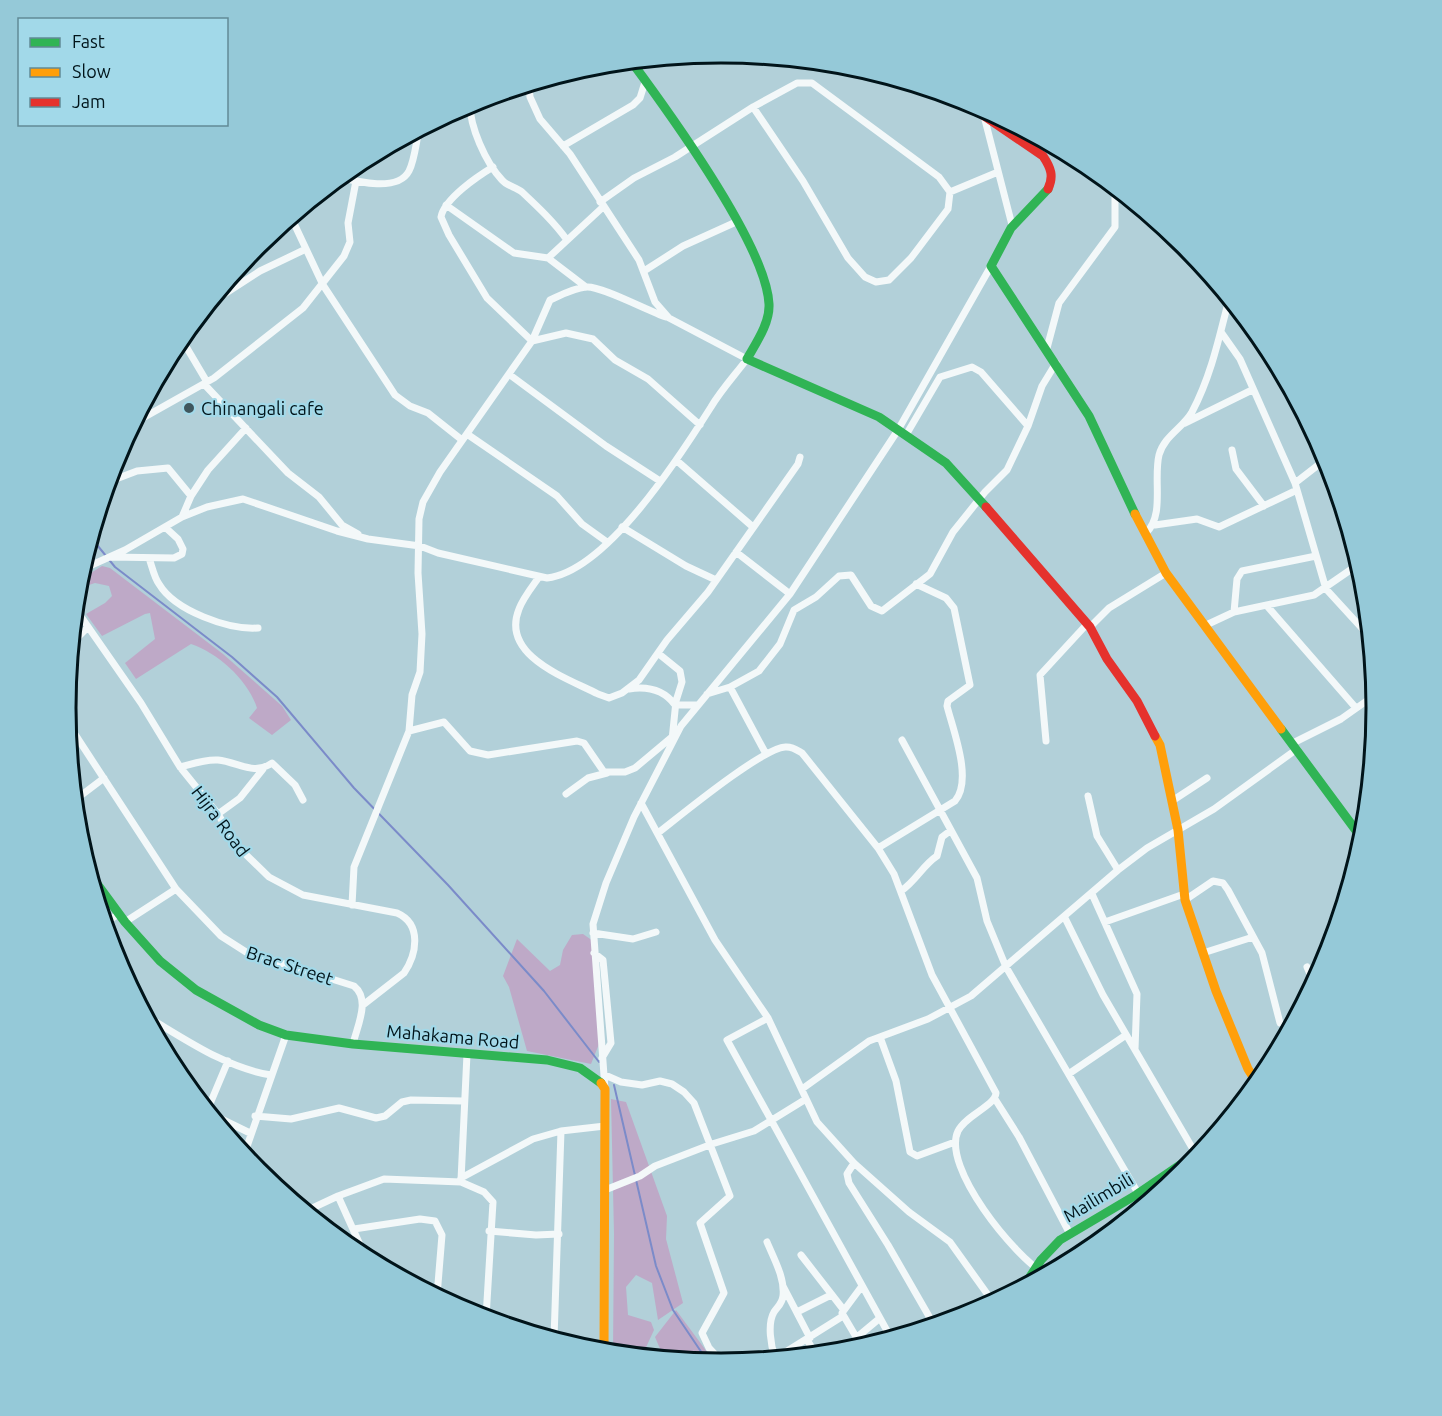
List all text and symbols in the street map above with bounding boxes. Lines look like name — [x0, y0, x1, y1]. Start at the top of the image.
legend — [18, 18, 228, 126]
text: Fast — [72, 31, 105, 51]
text: Slow — [72, 61, 111, 81]
text: Jam — [72, 91, 106, 111]
place label: Chinangali cafe — [201, 398, 324, 418]
marker: Chinangali cafe — [182, 401, 196, 415]
street label: Hijra Road — [188, 782, 254, 860]
street label: Brac Street — [244, 942, 336, 988]
street label: Mahakama Road — [386, 1020, 520, 1052]
street label: Mailimbili — [1059, 1168, 1137, 1226]

